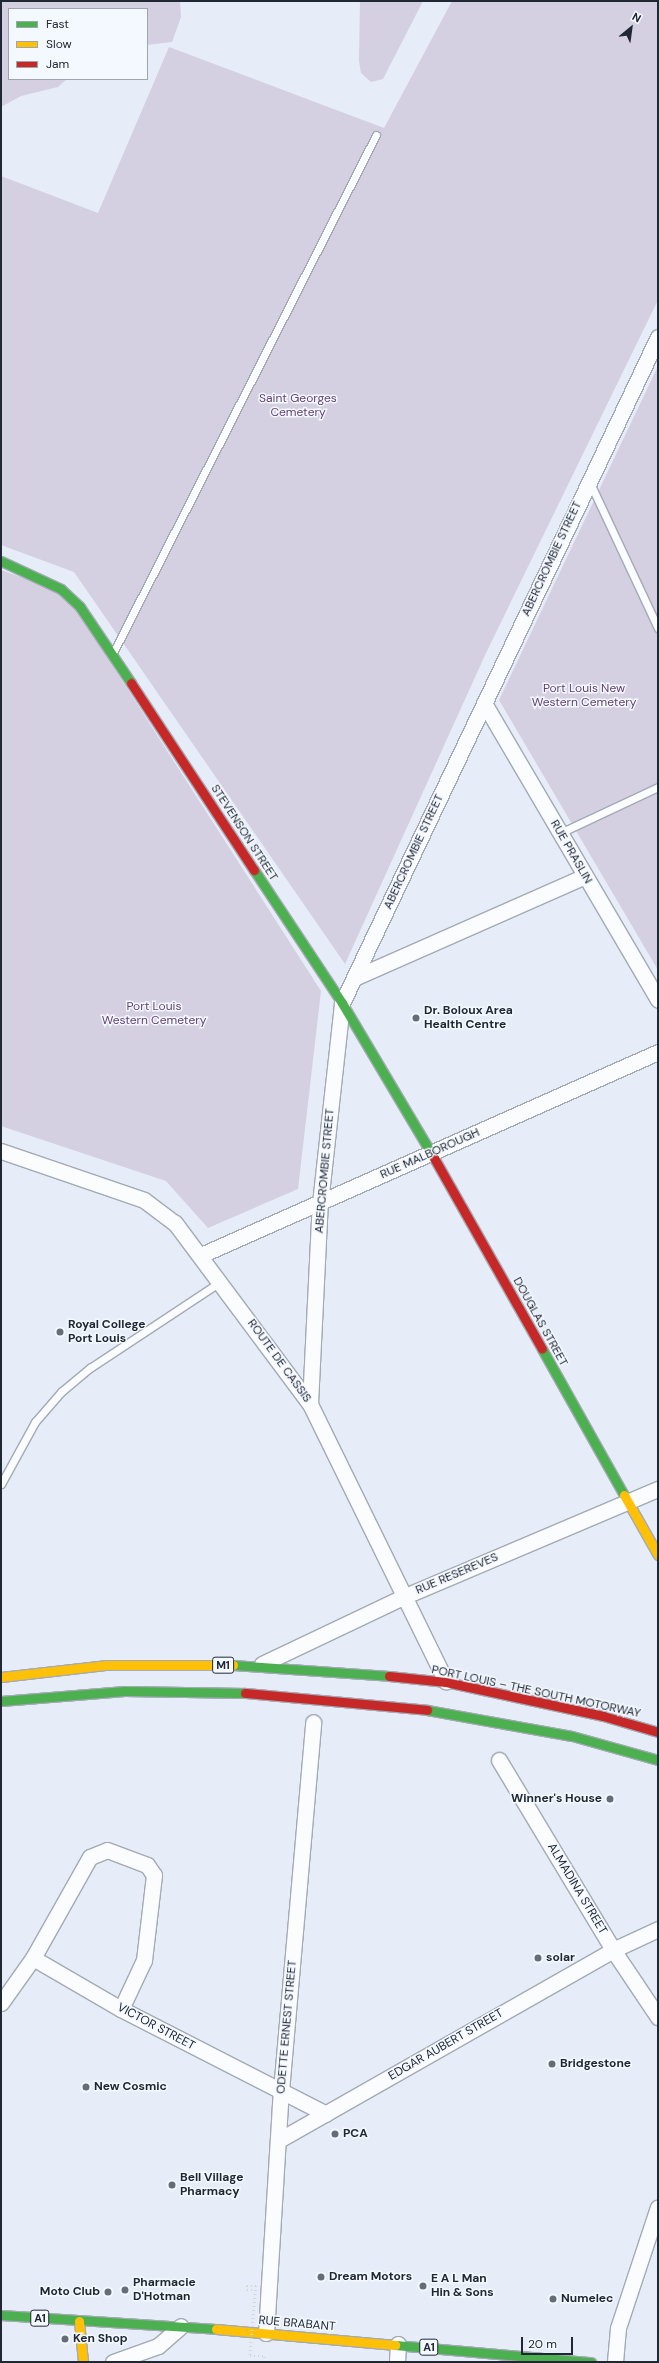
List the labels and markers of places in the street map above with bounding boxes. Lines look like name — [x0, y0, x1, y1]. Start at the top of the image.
place label: Dr. Boloux Area Health Centre — [424, 1004, 513, 1032]
marker: Dr. Boloux Area Health Centre — [411, 1013, 421, 1023]
place label: Royal College Port Louis — [68, 1318, 146, 1346]
marker: Royal College Port Louis — [55, 1327, 65, 1337]
place label: Winner's House — [511, 1792, 602, 1806]
marker: Winner's House — [605, 1794, 615, 1804]
place label: solar — [546, 1951, 575, 1965]
marker: solar — [533, 1953, 543, 1963]
place label: Bridgestone — [560, 2057, 631, 2071]
marker: Bridgestone — [547, 2059, 557, 2069]
place label: New Cosmic — [94, 2080, 167, 2094]
marker: New Cosmic — [81, 2082, 91, 2092]
place label: PCA — [343, 2127, 368, 2141]
marker: PCA — [330, 2129, 340, 2139]
place label: Bell Village Pharmacy — [180, 2171, 243, 2199]
marker: Bell Village Pharmacy — [167, 2180, 177, 2190]
place label: Dream Motors — [329, 2270, 412, 2284]
marker: Dream Motors — [316, 2272, 326, 2282]
place label: E A L Man Hin & Sons — [431, 2272, 494, 2300]
place label: Pharmacie D'Hotman — [133, 2276, 196, 2304]
marker: E A L Man Hin & Sons — [418, 2281, 428, 2291]
place label: Moto Club — [40, 2285, 100, 2299]
marker: Pharmacie D'Hotman — [120, 2285, 130, 2295]
marker: Moto Club — [103, 2287, 113, 2297]
place label: Numelec — [561, 2292, 613, 2306]
marker: Numelec — [548, 2294, 558, 2304]
place label: Ken Shop — [73, 2332, 128, 2346]
marker: Ken Shop — [60, 2334, 70, 2344]

